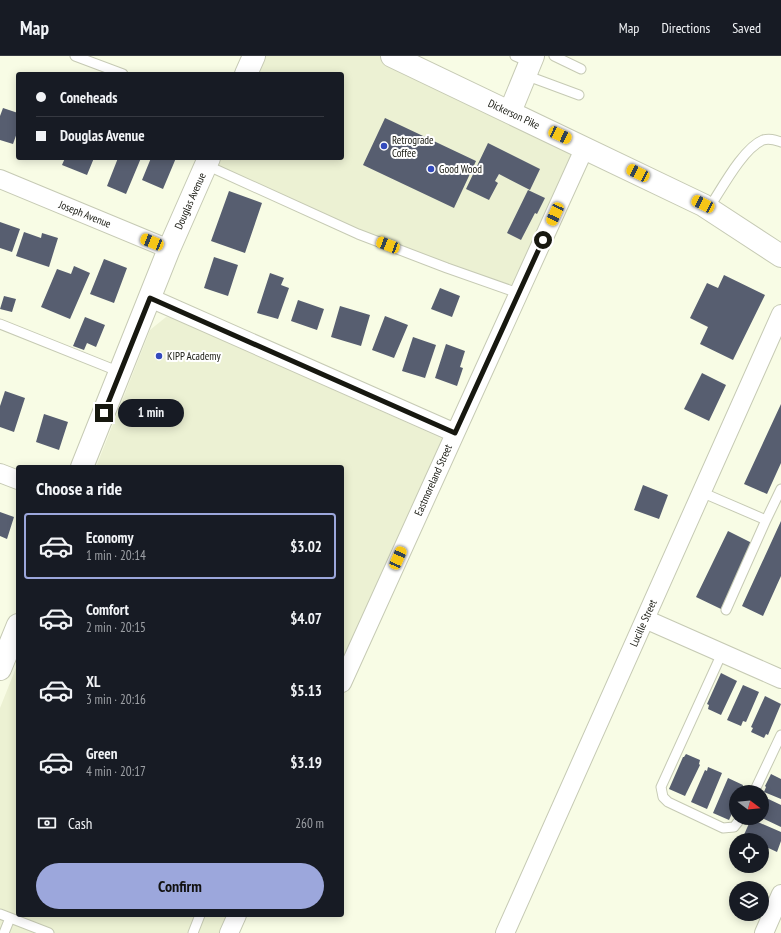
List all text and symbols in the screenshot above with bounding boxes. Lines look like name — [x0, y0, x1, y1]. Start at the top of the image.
text: Map — [20, 16, 49, 40]
text: Map — [619, 19, 639, 37]
text: Directions — [661, 19, 710, 37]
text: Saved — [732, 19, 761, 37]
text: Coneheads — [60, 88, 118, 107]
street label: Dickerson Pike — [486, 96, 543, 132]
car — [547, 124, 573, 146]
text: Douglas Avenue — [60, 126, 145, 145]
place label: Retrograde Coffee — [392, 133, 434, 160]
marker: Retrograde Coffee — [379, 141, 389, 151]
place label: Good Wood — [439, 162, 482, 176]
car — [625, 162, 651, 184]
marker: Good Wood — [426, 164, 436, 174]
street label: Douglas Avenue — [171, 170, 209, 232]
car — [690, 193, 716, 215]
street label: Joseph Avenue — [56, 197, 114, 231]
car — [544, 201, 566, 227]
route start — [534, 231, 552, 249]
car — [139, 232, 165, 252]
car — [375, 235, 401, 255]
place label: KIPP Academy — [167, 349, 221, 363]
marker: KIPP Academy — [154, 351, 164, 361]
callout: 1 min — [118, 399, 184, 427]
route end — [95, 404, 113, 422]
text: 1 min — [138, 404, 164, 421]
street label: Eastmoreland Street — [411, 442, 455, 518]
text: Choose a ride — [36, 477, 122, 500]
icon: car — [38, 528, 74, 564]
text: Economy — [86, 528, 134, 547]
text: $3.02 — [290, 537, 322, 556]
car — [388, 545, 408, 571]
text: 1 min · 20:14 — [86, 547, 146, 564]
street label: Lucille Street — [626, 597, 660, 649]
icon: car — [38, 600, 74, 636]
text: Comfort — [86, 600, 129, 619]
text: $4.07 — [290, 609, 322, 628]
text: 2 min · 20:15 — [86, 619, 146, 636]
icon: car — [38, 672, 74, 708]
text: XL — [86, 672, 100, 691]
text: $5.13 — [290, 681, 322, 700]
text: 3 min · 20:16 — [86, 691, 146, 708]
icon: car — [38, 744, 74, 780]
text: Green — [86, 744, 118, 763]
text: $3.19 — [290, 753, 322, 772]
text: 4 min · 20:17 — [86, 763, 146, 780]
north arrow — [729, 785, 769, 825]
map controls — [729, 785, 769, 921]
icon: cash — [36, 812, 58, 834]
text: Cash — [68, 814, 92, 833]
text: 260 m — [295, 815, 324, 832]
button: locate — [729, 833, 769, 873]
button: Confirm — [36, 863, 324, 909]
button: layers — [729, 881, 769, 921]

